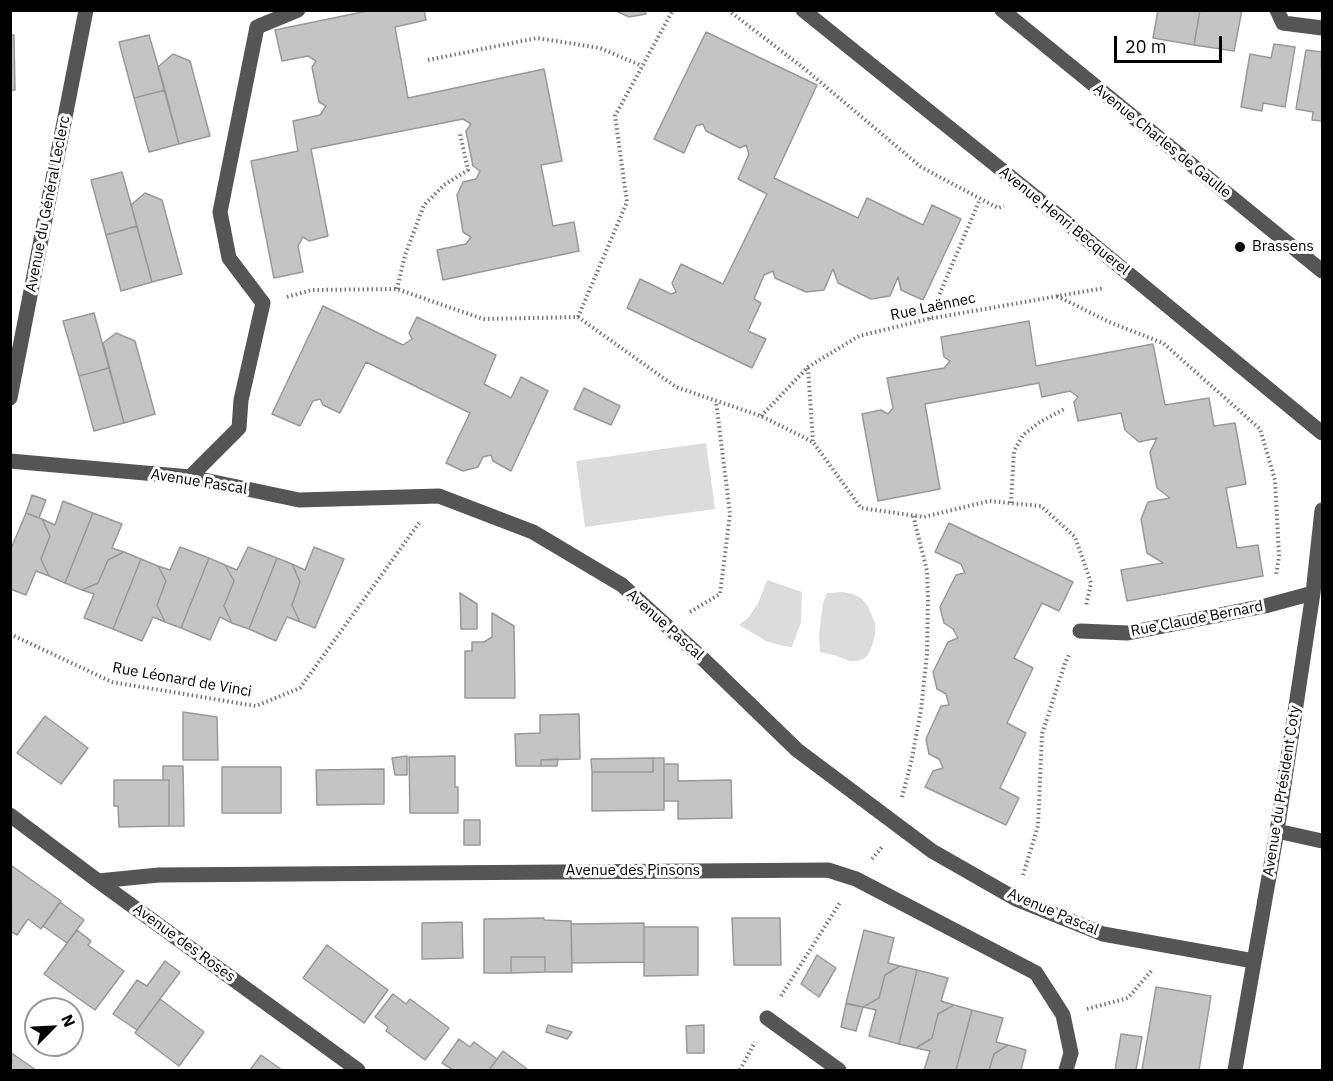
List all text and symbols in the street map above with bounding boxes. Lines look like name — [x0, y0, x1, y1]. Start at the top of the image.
scale bar — [1117, 24, 1225, 62]
text: 20 m — [1125, 35, 1167, 58]
street label: Avenue Charles de Gaulle — [1090, 80, 1234, 202]
street label: Avenue du Général Leclerc — [22, 114, 74, 294]
street label: Avenue Henri Becquerel — [995, 163, 1133, 279]
place label: Brassens — [1252, 238, 1314, 256]
marker: Brassens — [1233, 240, 1247, 254]
street label: Rue Laënnec — [889, 289, 977, 325]
street label: Avenue Pascal — [149, 465, 249, 499]
street label: Avenue Pascal — [623, 586, 707, 664]
street label: Rue Claude Bernard — [1129, 597, 1265, 641]
street label: Rue Léonard de Vinci — [111, 659, 253, 701]
street label: Avenue du Président Coty — [1260, 704, 1304, 878]
street label: Avenue des Pinsons — [566, 862, 700, 880]
street label: Avenue Pascal — [1005, 885, 1101, 939]
street label: Avenue des Roses — [129, 900, 239, 986]
north arrow — [24, 997, 84, 1057]
text: N — [57, 1011, 80, 1030]

